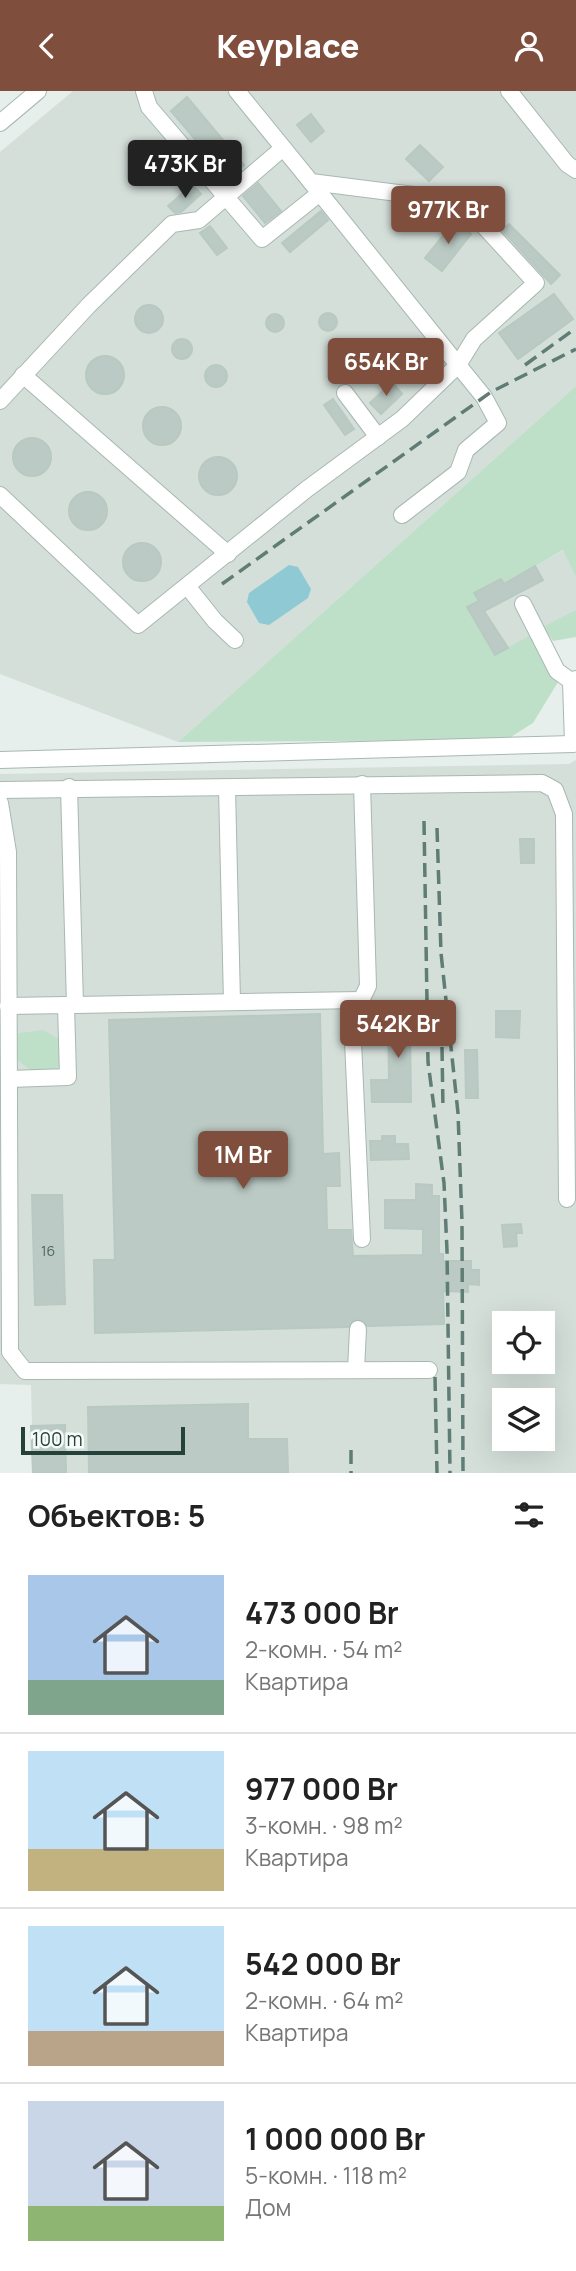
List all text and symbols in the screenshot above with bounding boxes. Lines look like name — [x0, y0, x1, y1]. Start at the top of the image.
text: Keyplace — [216, 24, 360, 68]
icon: back — [28, 27, 66, 65]
icon: person — [510, 27, 548, 65]
pin: 473K Br — [120, 141, 250, 200]
text: 473K Br — [144, 147, 226, 179]
pin: 977K Br — [383, 187, 513, 246]
text: 977K Br — [407, 193, 489, 225]
pin: 654K Br — [321, 338, 451, 398]
text: 654K Br — [344, 345, 428, 377]
pin: 542K Br — [333, 1000, 463, 1060]
text: 542K Br — [356, 1007, 440, 1039]
pin: 1M Br — [194, 1131, 292, 1191]
text: 1M Br — [214, 1138, 272, 1170]
house number: 16 — [41, 1241, 55, 1260]
map controls — [492, 1311, 555, 1451]
button: locate — [492, 1311, 555, 1374]
button: layers — [492, 1388, 555, 1451]
scale bar — [21, 1424, 186, 1456]
text: 100 m — [32, 1426, 83, 1452]
text: Объектов: 5 — [28, 1495, 205, 1536]
icon: filters — [510, 1496, 548, 1534]
text: 473 000 Br — [245, 1592, 399, 1633]
icon: home — [84, 1603, 168, 1687]
text: 2-комн. · 54 m² — [245, 1633, 402, 1665]
text: Квартира — [245, 1665, 349, 1697]
text: 977 000 Br — [245, 1768, 398, 1809]
icon: home — [84, 1779, 168, 1863]
text: 3-комн. · 98 m² — [245, 1809, 403, 1841]
text: Квартира — [245, 1841, 349, 1873]
text: 542 000 Br — [245, 1943, 401, 1984]
icon: home — [84, 1954, 168, 2038]
text: 2-комн. · 64 m² — [245, 1984, 403, 2016]
text: Квартира — [245, 2016, 349, 2048]
text: 1 000 000 Br — [245, 2118, 425, 2159]
icon: home — [84, 2129, 168, 2213]
text: 5-комн. · 118 m² — [245, 2159, 407, 2191]
text: Дом — [245, 2191, 291, 2223]

